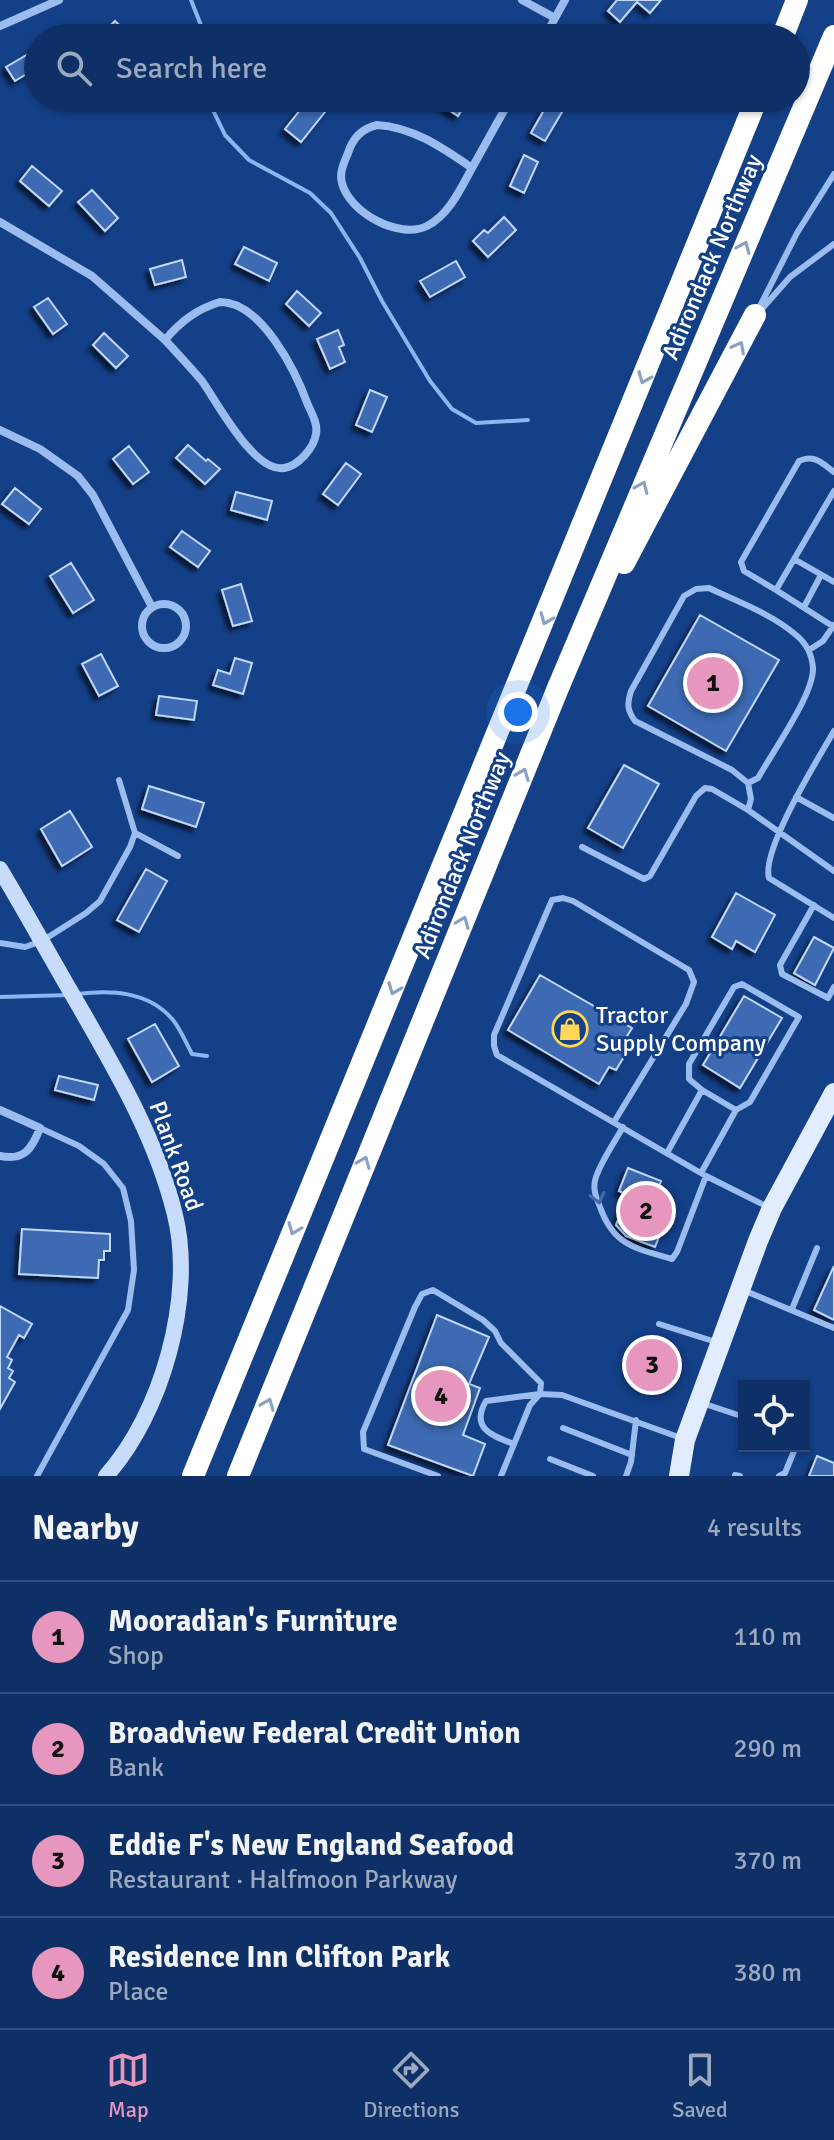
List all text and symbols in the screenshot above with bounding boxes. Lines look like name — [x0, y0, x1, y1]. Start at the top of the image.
search box — [24, 24, 810, 112]
icon: search — [52, 46, 96, 90]
text: Search here — [116, 50, 267, 87]
street label: Adirondack Northway — [655, 150, 769, 364]
one-way arrow — [734, 241, 750, 255]
one-way arrow — [729, 340, 744, 355]
one-way arrow — [637, 370, 654, 384]
one-way arrow — [633, 481, 649, 495]
one-way arrow — [539, 611, 555, 625]
pin: 1 — [687, 653, 739, 713]
your location — [498, 692, 538, 732]
street label: Adirondack Northway — [407, 747, 517, 963]
one-way arrow — [513, 768, 530, 782]
one-way arrow — [453, 916, 469, 930]
one-way arrow — [387, 981, 404, 995]
place label: Tractor Supply Company — [596, 1000, 766, 1058]
shop icon: Tractor Supply Company — [551, 1010, 589, 1048]
street label: Plank Road — [142, 1097, 210, 1215]
one-way arrow — [354, 1156, 371, 1170]
pin: 2 — [620, 1181, 672, 1241]
one-way arrow — [589, 1190, 606, 1204]
one-way arrow — [288, 1221, 304, 1235]
pin: 3 — [626, 1335, 678, 1395]
pin: 4 — [415, 1366, 467, 1426]
map controls — [738, 1380, 810, 1452]
button: locate — [738, 1380, 810, 1452]
one-way arrow — [258, 1398, 274, 1412]
text: Nearby — [32, 1507, 139, 1549]
text: 4 results — [707, 1512, 802, 1544]
text: Mooradian's Furniture — [108, 1603, 398, 1640]
text: 1 — [51, 1621, 65, 1653]
text: 110 m — [733, 1621, 802, 1653]
text: Shop — [108, 1640, 164, 1672]
text: Broadview Federal Credit Union — [108, 1715, 521, 1752]
text: 2 — [51, 1733, 65, 1765]
text: 290 m — [733, 1733, 802, 1765]
text: Bank — [108, 1752, 164, 1784]
text: Eddie F's New England Seafood — [108, 1827, 514, 1864]
text: 3 — [51, 1845, 65, 1877]
text: 370 m — [733, 1845, 802, 1877]
text: Restaurant · Halfmoon Parkway — [108, 1864, 457, 1896]
text: Residence Inn Clifton Park — [108, 1939, 450, 1976]
text: 4 — [51, 1957, 65, 1989]
text: 380 m — [733, 1957, 802, 1989]
text: Place — [108, 1976, 169, 2008]
tab: Map — [106, 2048, 150, 2123]
tab: Directions — [363, 2048, 459, 2123]
tab: Saved — [672, 2048, 728, 2123]

